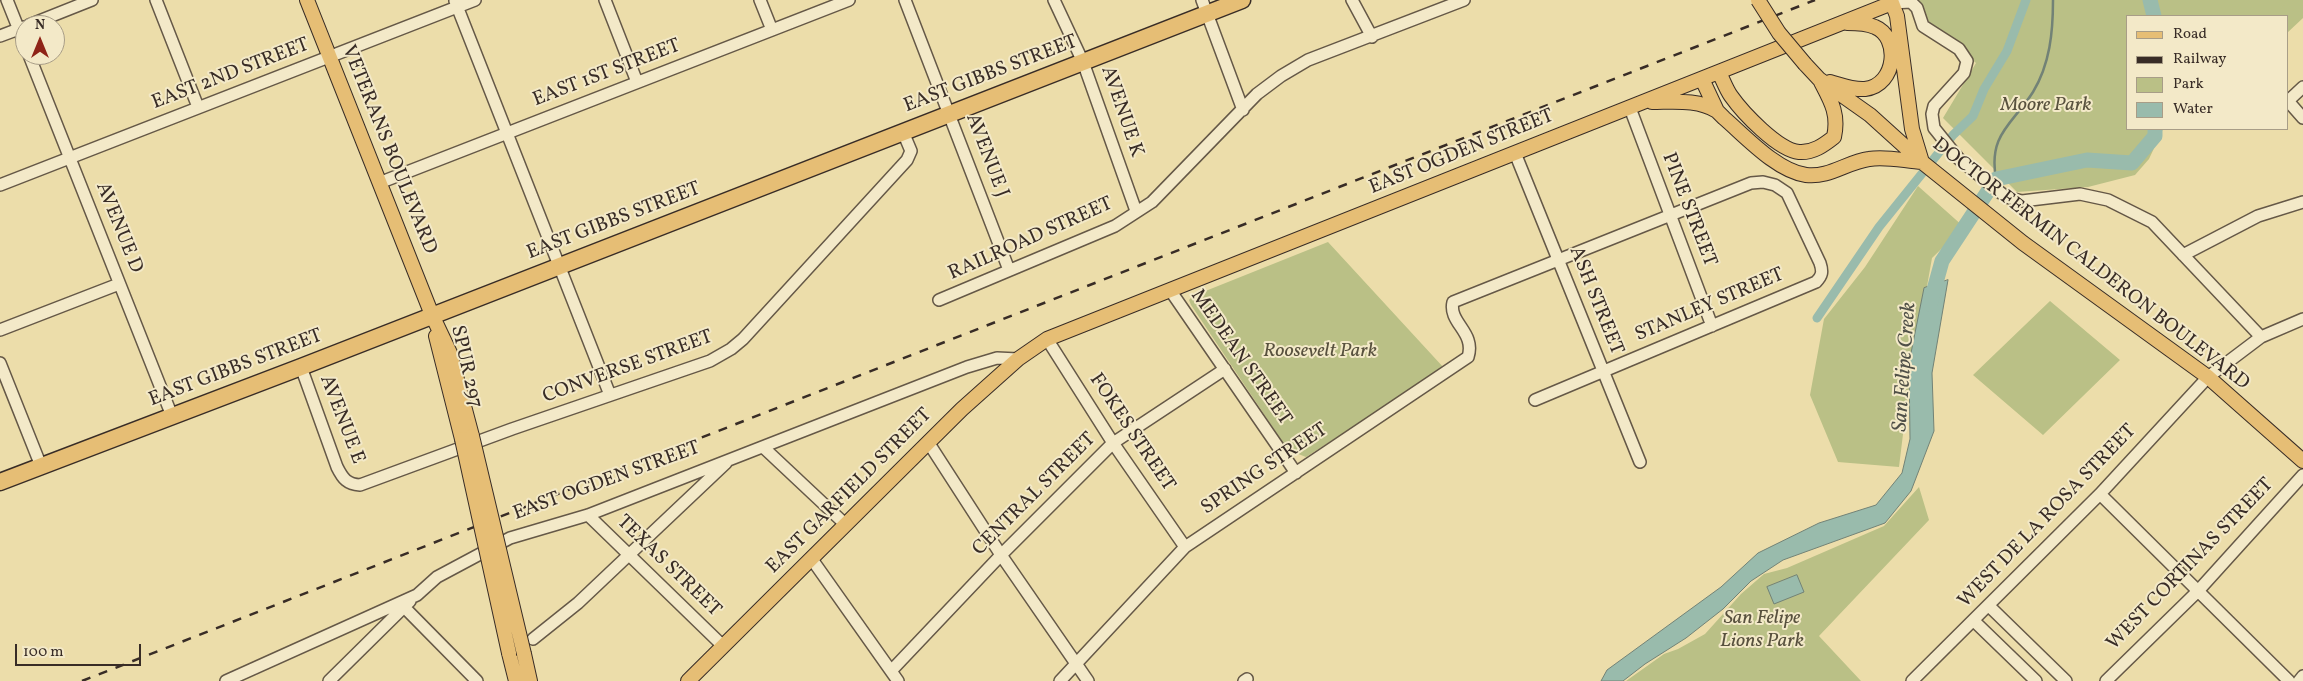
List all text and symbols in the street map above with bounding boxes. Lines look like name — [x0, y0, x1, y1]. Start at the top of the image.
north arrow — [15, 15, 65, 65]
legend — [2126, 15, 2288, 130]
text: N — [35, 16, 45, 35]
text: Road — [2173, 24, 2207, 45]
street label: EAST GIBBS STREET — [901, 31, 1081, 119]
street label: EAST 2ND STREET — [149, 34, 313, 116]
street label: EAST 1ST STREET — [530, 35, 684, 113]
street label: VETERANS BOULEVARD — [335, 42, 441, 258]
text: Railway — [2173, 49, 2226, 70]
street label: AVENUE K — [1094, 63, 1148, 161]
text: Park — [2173, 74, 2204, 95]
park label: Moore Park — [2001, 94, 2091, 118]
text: Water — [2173, 99, 2213, 120]
street label: EAST OGDEN STREET — [1366, 105, 1558, 201]
street label: AVENUE J — [959, 111, 1013, 201]
street label: DOCTOR FERMIN CALDERON BOULEVARD — [1927, 134, 2253, 396]
street label: PINE STREET — [1655, 150, 1721, 270]
street label: EAST GIBBS STREET — [524, 178, 704, 266]
street label: AVENUE D — [89, 179, 147, 277]
street label: RAILROAD STREET — [945, 193, 1117, 287]
street label: ASH STREET — [1562, 243, 1628, 359]
street label: STANLEY STREET — [1632, 264, 1788, 348]
street label: MEDEAN STREET — [1184, 285, 1296, 431]
water label: San Felipe Creek — [1889, 301, 1923, 433]
street label: SPUR 297 — [444, 323, 486, 411]
street label: EAST GIBBS STREET — [146, 325, 326, 413]
street label: CONVERSE STREET — [540, 326, 716, 410]
park label: Roosevelt Park — [1263, 340, 1377, 364]
street label: FOKES STREET — [1083, 370, 1179, 496]
street label: AVENUE E — [313, 372, 369, 468]
street label: EAST GARFIELD STREET — [762, 404, 938, 580]
street label: SPRING STREET — [1197, 419, 1333, 521]
street label: WEST DE LA ROSA STREET — [1954, 420, 2142, 614]
street label: CENTRAL STREET — [968, 428, 1102, 562]
street label: EAST OGDEN STREET — [510, 437, 704, 527]
street label: WEST CORTINAS STREET — [2103, 474, 2279, 656]
street label: TEXAS STREET — [611, 511, 725, 623]
park label: San Felipe Lions Park — [1720, 607, 1804, 654]
scale bar — [18, 634, 144, 666]
text: 100 m — [23, 642, 63, 663]

